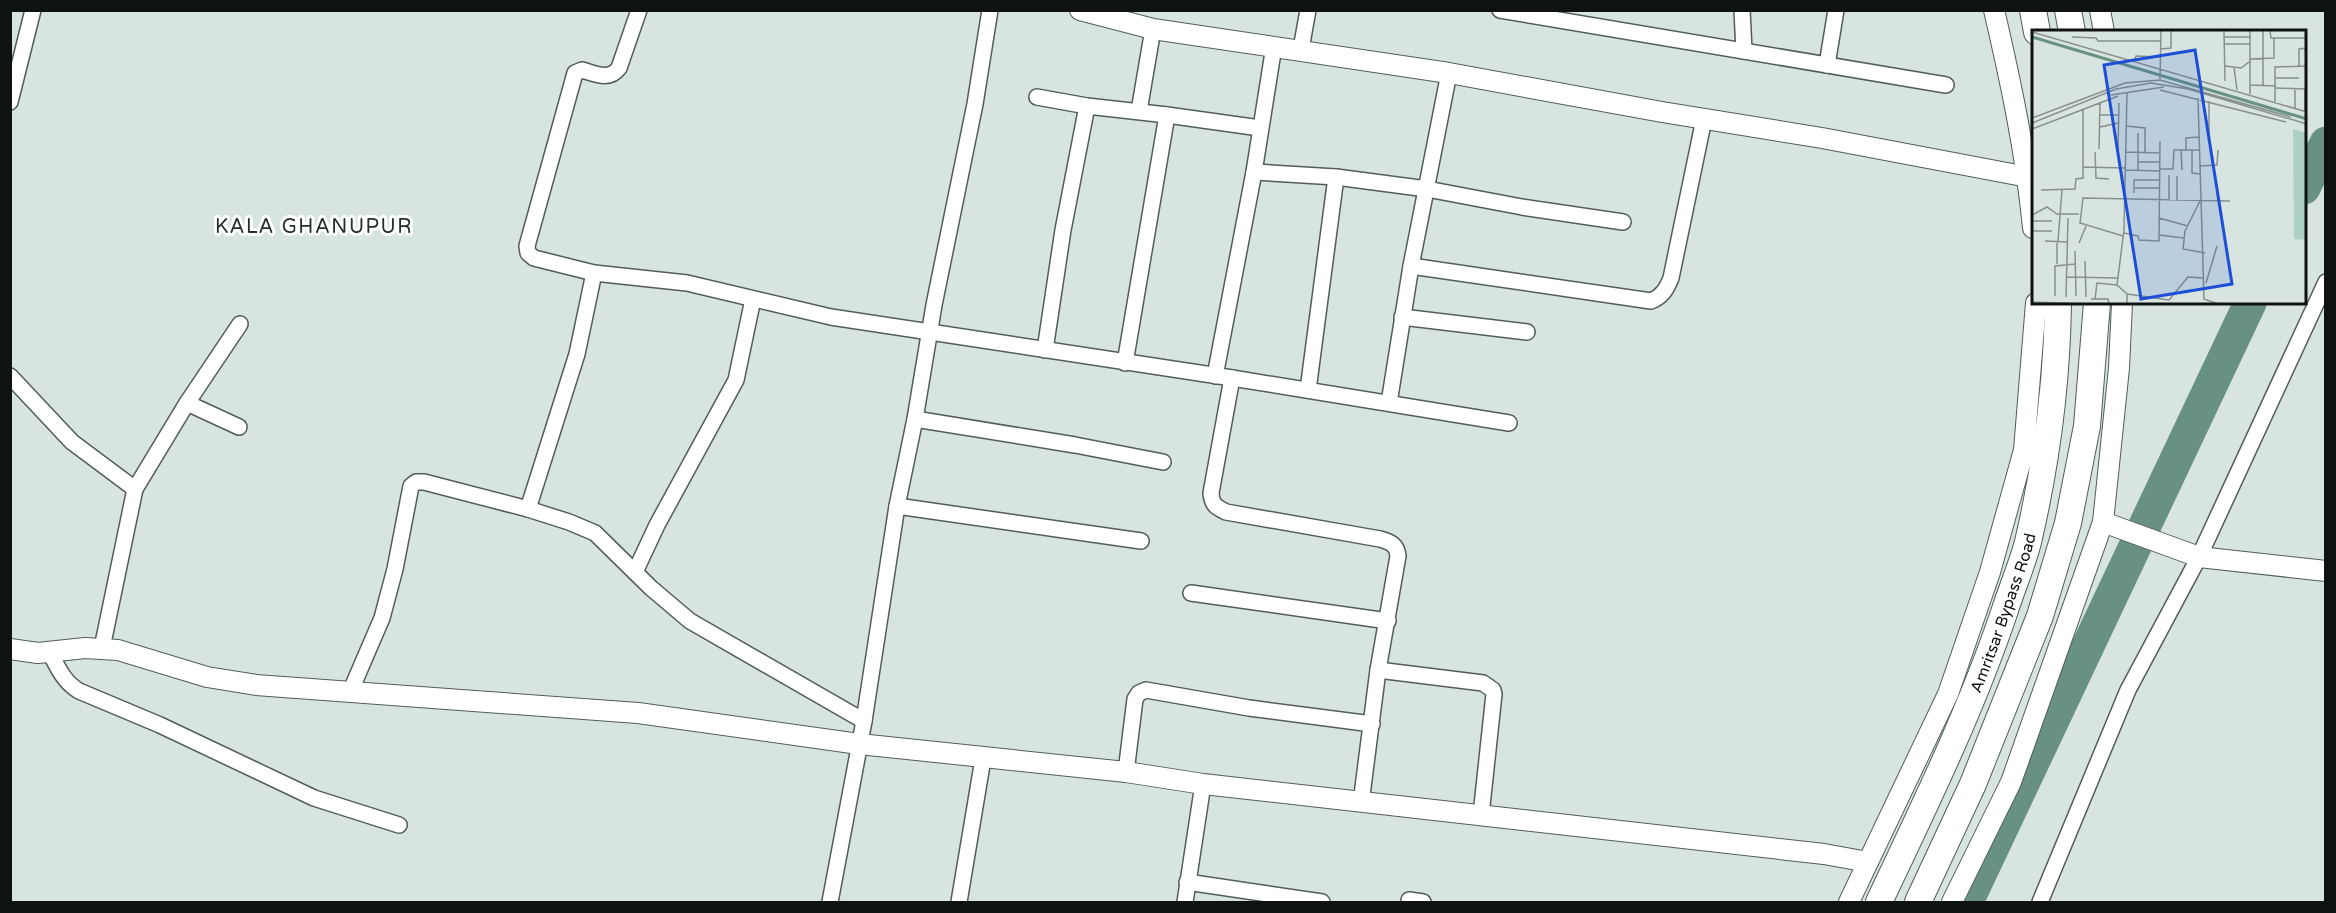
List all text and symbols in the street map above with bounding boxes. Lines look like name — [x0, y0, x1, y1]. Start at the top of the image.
inset map — [2032, 30, 2306, 304]
district label: KALA GHANUPUR — [215, 215, 413, 239]
street label: Amritsar Bypass Road — [1966, 531, 2041, 696]

